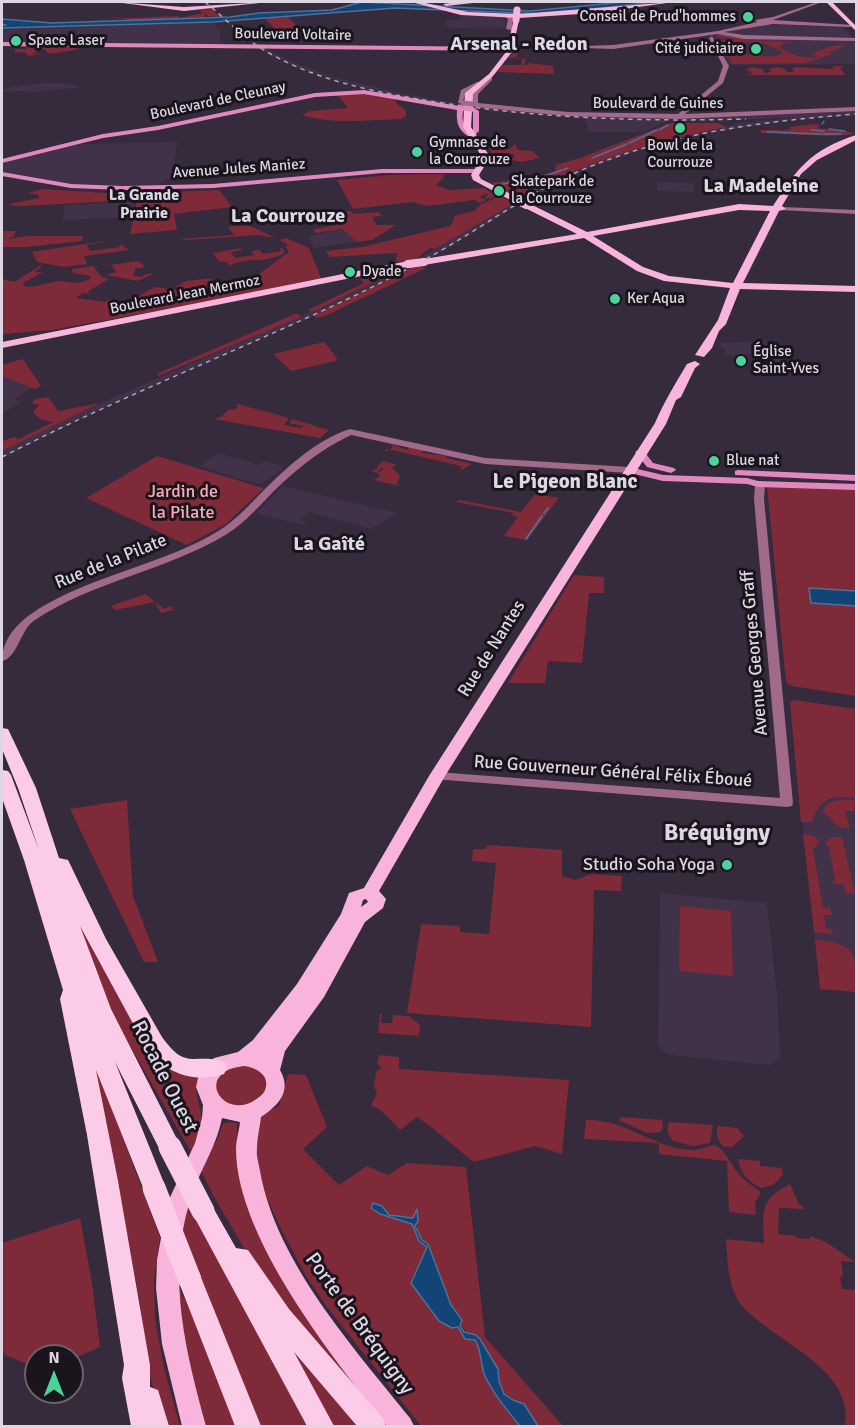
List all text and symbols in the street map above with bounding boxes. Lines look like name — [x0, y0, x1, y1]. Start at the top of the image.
place label: Conseil de Prud'hommes — [579, 8, 736, 26]
marker: Conseil de Prud'hommes — [741, 10, 755, 24]
street label: Boulevard Voltaire — [234, 25, 352, 45]
place label: Space Laser — [28, 32, 104, 50]
district label: Arsenal - Redon — [450, 33, 588, 57]
marker: Space Laser — [9, 34, 23, 48]
place label: Cité judiciaire — [655, 40, 744, 58]
marker: Cité judiciaire — [749, 42, 763, 56]
street label: Boulevard de Cleunay — [149, 78, 287, 124]
street label: Boulevard de Guines — [593, 95, 723, 113]
marker: Bowl de la Courrouze — [673, 121, 687, 135]
place label: Gymnase de la Courrouze — [429, 134, 510, 169]
place label: Bowl de la Courrouze — [647, 137, 713, 172]
marker: Gymnase de la Courrouze — [410, 145, 424, 159]
street label: Avenue Jules Maniez — [172, 155, 306, 183]
place label: Skatepark de la Courrouze — [511, 173, 594, 208]
district label: La Madeleine — [703, 175, 819, 199]
marker: Skatepark de la Courrouze — [492, 184, 506, 198]
district label: La Grande Prairie — [109, 186, 179, 224]
district label: La Courrouze — [231, 205, 345, 229]
place label: Dyade — [362, 263, 402, 281]
marker: Dyade — [343, 265, 357, 279]
street label: Boulevard Jean Mermoz — [108, 272, 262, 318]
place label: Ker Aqua — [627, 290, 685, 308]
marker: Ker Aqua — [608, 292, 622, 306]
place label: Église Saint-Yves — [753, 343, 819, 378]
marker: Église Saint-Yves — [734, 354, 748, 368]
place label: Blue nat — [726, 452, 779, 470]
marker: Blue nat — [707, 454, 721, 468]
district label: Le Pigeon Blanc — [493, 469, 637, 495]
park label: Jardin de la Pilate — [148, 481, 218, 524]
street label: Rue de la Pilate — [52, 530, 170, 594]
district label: La Gaîté — [293, 533, 365, 557]
street label: Avenue Georges Graff — [737, 570, 773, 736]
street label: Rue de Nantes — [454, 597, 530, 701]
street label: Rue Gouverneur Général Félix Éboué — [473, 751, 753, 793]
district label: Bréquigny — [664, 820, 770, 848]
place label: Studio Soha Yoga — [583, 854, 715, 876]
marker: Studio Soha Yoga — [720, 858, 734, 872]
street label: Rocade Ouest — [125, 1017, 203, 1137]
street label: Porte de Bréquigny — [299, 1248, 419, 1400]
north arrow — [24, 1344, 84, 1404]
text: N — [48, 1348, 60, 1368]

